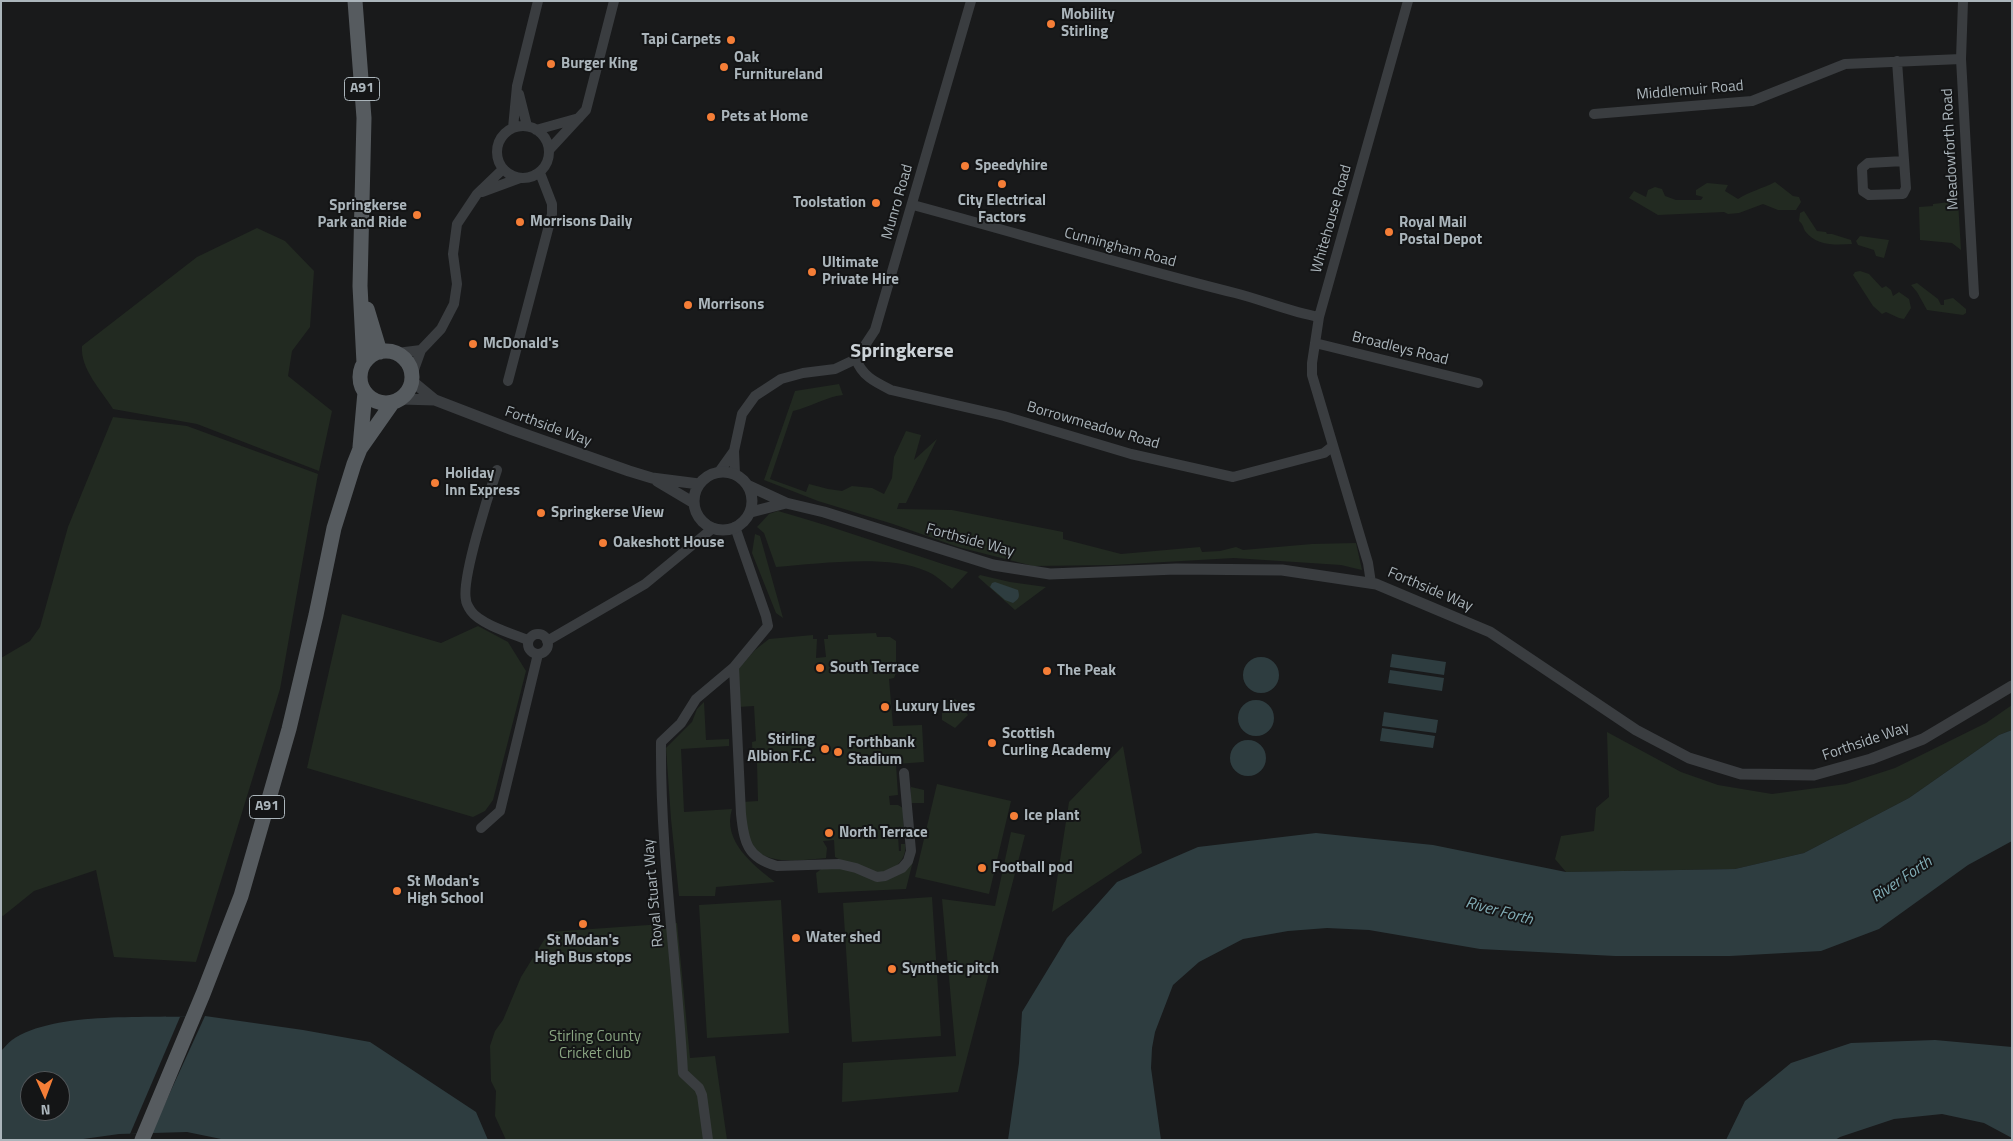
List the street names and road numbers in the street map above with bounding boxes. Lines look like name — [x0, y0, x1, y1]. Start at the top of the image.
street label: Middlemuir Road — [1636, 77, 1744, 105]
road number: A91 — [344, 78, 380, 100]
street label: Meadowforth Road — [1939, 88, 1963, 210]
street label: Munro Road — [879, 162, 917, 242]
street label: Whitehouse Road — [1308, 163, 1356, 275]
street label: Cunningham Road — [1062, 224, 1178, 272]
street label: Broadleys Road — [1350, 328, 1450, 370]
street label: Borrowmeadow Road — [1025, 398, 1161, 454]
street label: Forthside Way — [502, 403, 594, 451]
street label: Forthside Way — [924, 521, 1016, 561]
street label: Forthside Way — [1385, 564, 1475, 616]
street label: Forthside Way — [1820, 719, 1912, 765]
road number: A91 — [250, 796, 284, 819]
street label: Royal Stuart Way — [640, 838, 668, 948]

